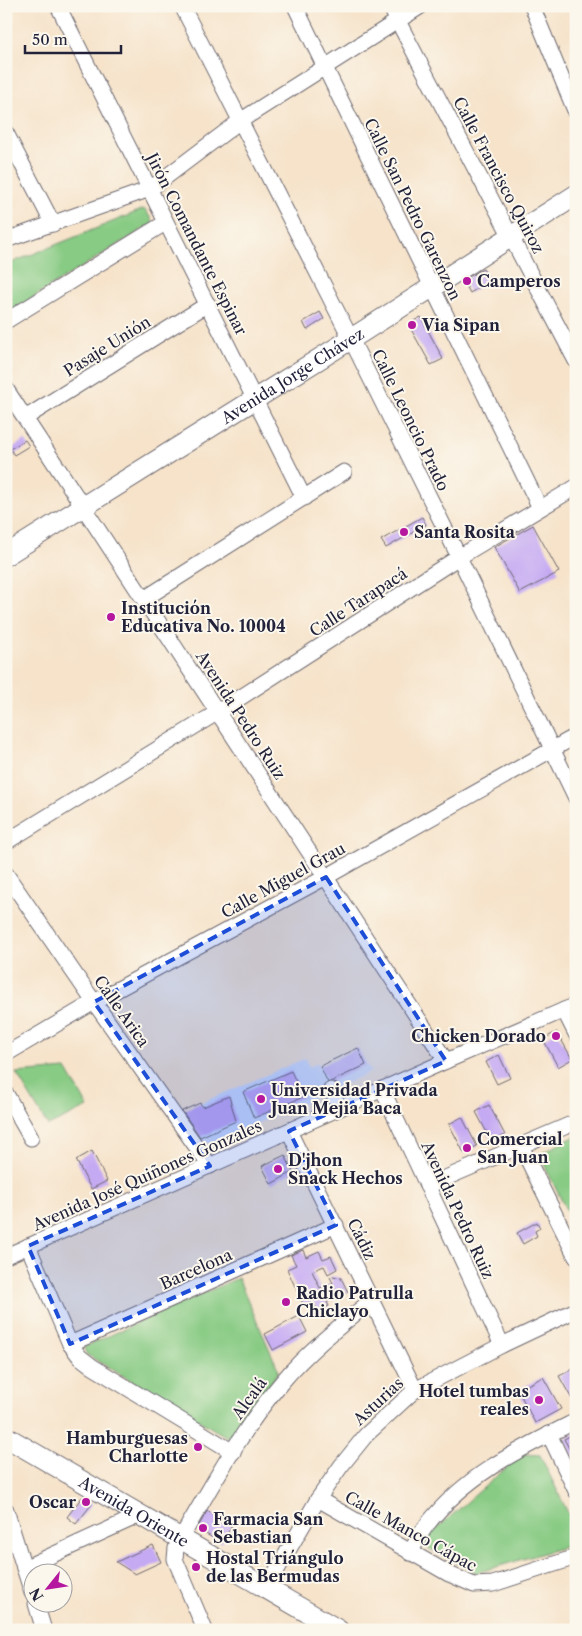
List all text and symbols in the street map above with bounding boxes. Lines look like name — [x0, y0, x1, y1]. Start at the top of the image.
scale bar — [25, 22, 121, 54]
text: 50 m — [32, 30, 68, 49]
street label: Calle Francisco Quiroz — [449, 93, 549, 257]
street label: Calle San Pedro Garenzon — [360, 115, 466, 303]
street label: Jirón Comandante Espinar — [141, 147, 252, 339]
place label: Camperos — [477, 271, 561, 291]
marker: Camperos — [461, 275, 473, 287]
street label: Pasaje Unión — [60, 311, 154, 381]
place label: Via Sipan — [421, 315, 500, 335]
marker: Via Sipan — [406, 319, 418, 331]
street label: Avenida Jorge Chávez — [217, 323, 368, 428]
street label: Calle Leoncio Prado — [368, 346, 454, 494]
place label: Santa Rosita — [414, 522, 516, 542]
marker: Santa Rosita — [398, 526, 410, 538]
street label: Calle Tarapacá — [305, 563, 411, 641]
place label: Institución Educativa No. 10004 — [121, 598, 286, 636]
marker: Institución Educativa No. 10004 — [105, 611, 117, 623]
street label: Avenida Pedro Ruiz — [191, 646, 290, 783]
street label: Calle Miguel Grau — [218, 838, 349, 922]
street label: Calle Arica — [90, 971, 154, 1051]
place label: Chicken Dorado — [411, 1026, 546, 1046]
marker: Chicken Dorado — [550, 1030, 562, 1042]
place label: Universidad Privada Juan Mejia Baca — [268, 1080, 438, 1118]
marker: Universidad Privada Juan Mejia Baca — [255, 1093, 267, 1105]
street label: Avenida José Quiñones Gonzales — [28, 1115, 265, 1235]
place label: Comercial San Juan — [477, 1129, 563, 1167]
street label: Avenida Pedro Ruiz — [417, 1137, 499, 1282]
marker: Comercial San Juan — [461, 1142, 473, 1154]
place label: D'jhon Snack Hechos — [288, 1150, 403, 1188]
marker: D'jhon Snack Hechos — [272, 1163, 284, 1175]
street label: Cádiz — [343, 1215, 381, 1263]
street label: Barcelona — [157, 1244, 236, 1294]
place label: Radio Patrulla Chiclayo — [296, 1283, 414, 1321]
marker: Radio Patrulla Chiclayo — [280, 1296, 292, 1308]
street label: Alcalá — [227, 1373, 271, 1424]
street label: Asturias — [348, 1373, 407, 1430]
place label: Hotel tumbas reales — [419, 1381, 529, 1419]
marker: Hotel tumbas reales — [533, 1394, 545, 1406]
place label: Hamburguesas Charlotte — [66, 1428, 188, 1466]
marker: Hamburguesas Charlotte — [192, 1441, 204, 1453]
street label: Avenida Oriente — [75, 1471, 193, 1551]
street label: Calle Manco Cápac — [341, 1486, 481, 1576]
place label: Oscar — [29, 1492, 76, 1512]
marker: Oscar — [80, 1496, 92, 1508]
place label: Farmacia San Sebastian — [213, 1509, 324, 1547]
marker: Farmacia San Sebastian — [197, 1522, 209, 1534]
place label: Hostal Triángulo de las Bermudas — [206, 1548, 344, 1586]
marker: Hostal Triángulo de las Bermudas — [190, 1561, 202, 1573]
north arrow — [22, 1564, 72, 1614]
text: N — [26, 1585, 48, 1604]

